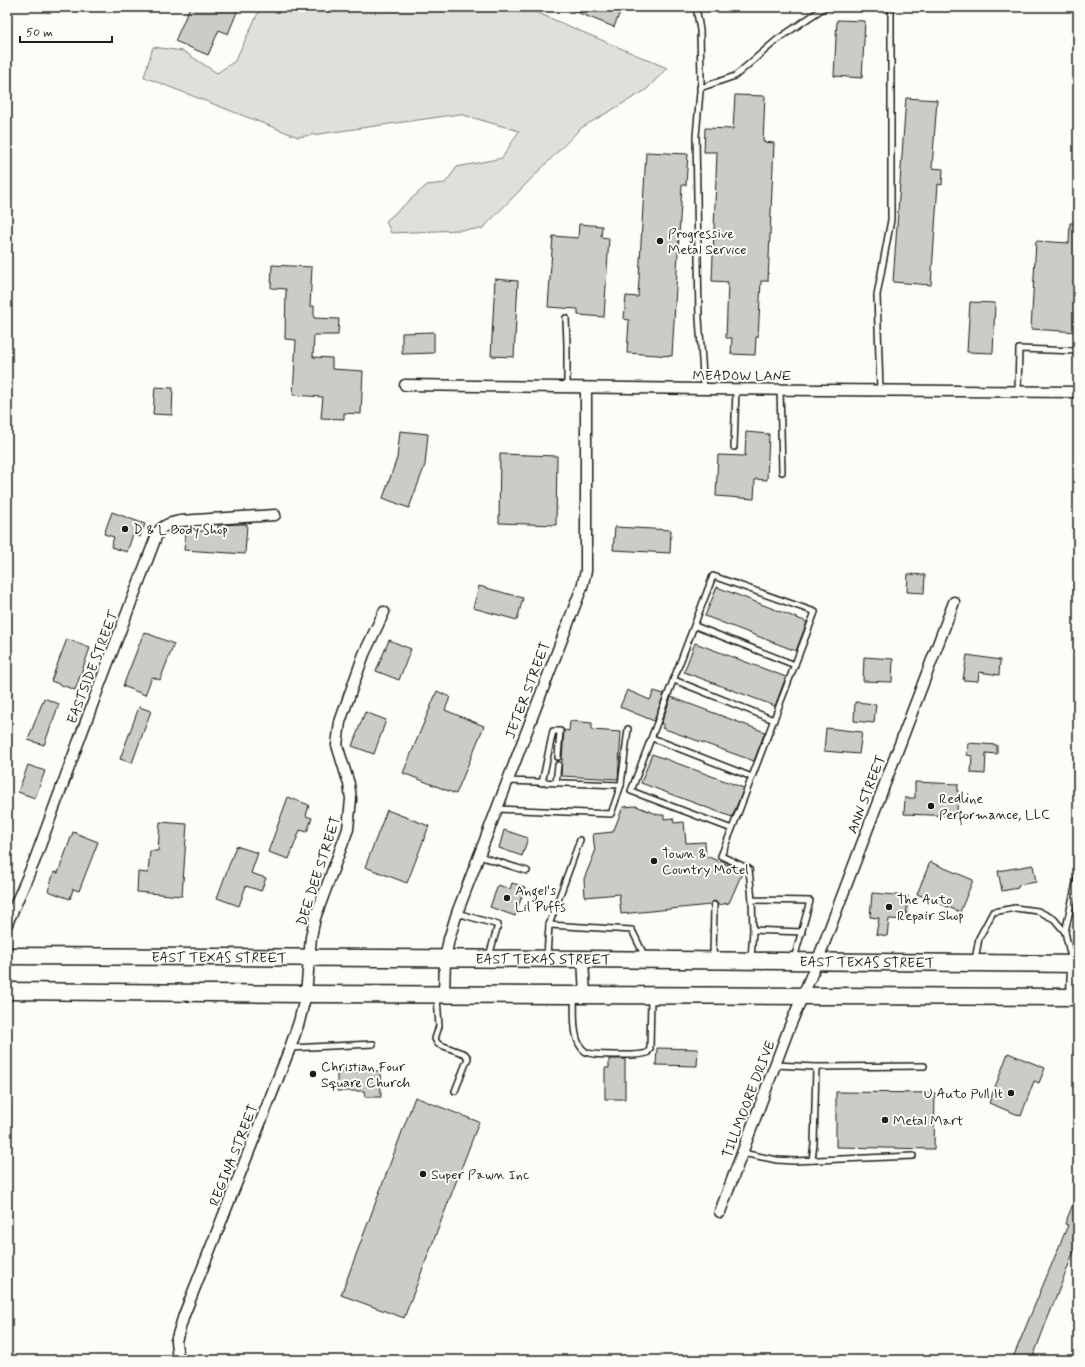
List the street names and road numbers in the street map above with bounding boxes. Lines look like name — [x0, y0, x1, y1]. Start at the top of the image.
street label: MEADOW LANE — [692, 367, 792, 385]
street label: EASTSIDE STREET — [63, 608, 123, 726]
street label: JETER STREET — [501, 640, 555, 741]
street label: ANN STREET — [844, 752, 890, 836]
street label: DEE DEE STREET — [293, 814, 345, 928]
street label: EAST TEXAS STREET — [151, 949, 287, 967]
street label: EAST TEXAS STREET — [475, 950, 611, 969]
street label: EAST TEXAS STREET — [799, 953, 935, 973]
street label: TILLMOORE DRIVE — [718, 1038, 780, 1161]
street label: REGINA STREET — [205, 1102, 262, 1209]

